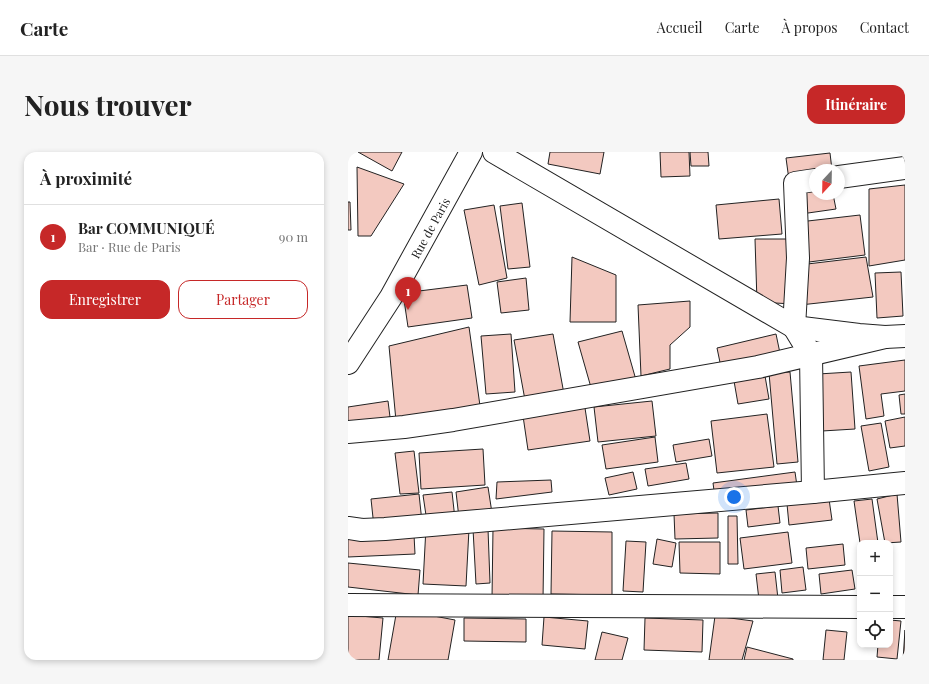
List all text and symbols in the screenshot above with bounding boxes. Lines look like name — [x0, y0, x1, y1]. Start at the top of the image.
text: Carte — [20, 15, 68, 41]
text: Accueil — [657, 18, 703, 37]
text: Carte — [725, 18, 760, 37]
text: À propos — [782, 18, 838, 37]
text: Contact — [860, 18, 909, 37]
button: Itinéraire — [807, 85, 905, 124]
text: Nous trouver — [24, 86, 192, 123]
north arrow — [809, 164, 845, 200]
text: À proximité — [40, 167, 132, 189]
street label: Rue de Paris — [407, 195, 453, 261]
text: Bar COMMUNIQUÉ — [78, 218, 215, 238]
text: 1 — [51, 228, 55, 245]
text: 90 m — [279, 228, 308, 245]
text: Bar · Rue de Paris — [78, 238, 181, 255]
pin: 1 — [395, 277, 421, 310]
button: Enregistrer — [40, 280, 170, 319]
button: Partager — [178, 280, 308, 319]
your location — [724, 487, 744, 507]
map controls — [857, 540, 893, 648]
button: + — [857, 540, 893, 576]
button: − — [857, 576, 893, 612]
button: locate — [857, 612, 893, 648]

